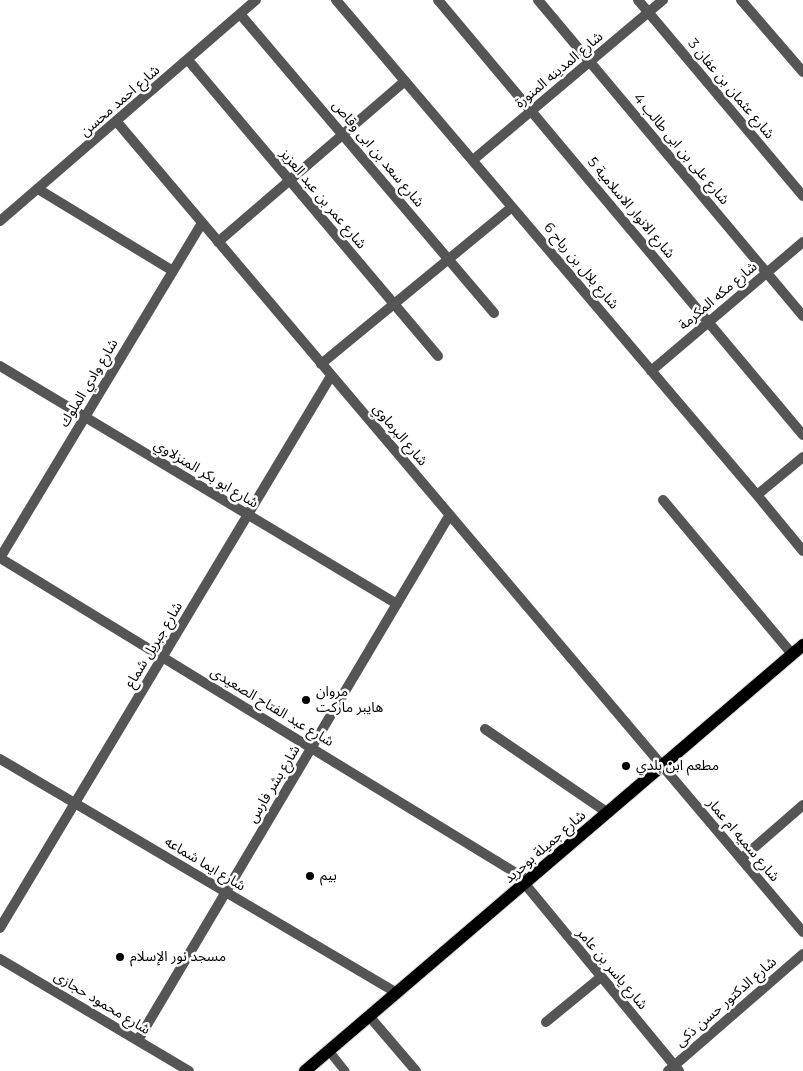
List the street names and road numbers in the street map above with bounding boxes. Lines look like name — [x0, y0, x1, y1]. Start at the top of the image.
street label: شارع المدينه المنورة — [512, 28, 606, 112]
street label: شارع عثمان بن عفان 3 — [684, 36, 778, 142]
street label: شارع احمد محسن — [77, 62, 163, 140]
street label: شارع على بن ابى طالب 4 — [629, 90, 733, 208]
street label: شارع سعد بن ابى وقاص — [329, 97, 427, 211]
street label: شارع عمر بن عبد العزيز — [276, 146, 370, 252]
street label: شارع الانوار الاسلامية 5 — [584, 154, 678, 262]
street label: شارع بلال بن رباح 6 — [540, 219, 622, 313]
street label: شارع مكه المكرمة — [675, 258, 761, 334]
street label: شارع وادي الملوك — [56, 336, 122, 430]
street label: شارع البرماوي — [369, 400, 431, 470]
street label: شارع ابو بكر المنزلاوي — [151, 436, 261, 512]
street label: شارع جبريل شماع — [122, 599, 186, 691]
street label: شارع عبد الفتاح الصعيدى — [207, 664, 337, 750]
street label: شارع بشر فارس — [244, 742, 304, 826]
street label: شارع سميه ام عمار — [703, 795, 783, 885]
street label: شارع جميلة بوحريد — [501, 807, 589, 887]
street label: شارع ايما شماعه — [162, 833, 248, 895]
street label: شارع ياسر بن عامر — [573, 925, 651, 1013]
street label: شارع الدكتور حسن ذكى — [672, 953, 780, 1051]
street label: شارع محمود حجازى — [51, 968, 153, 1038]

